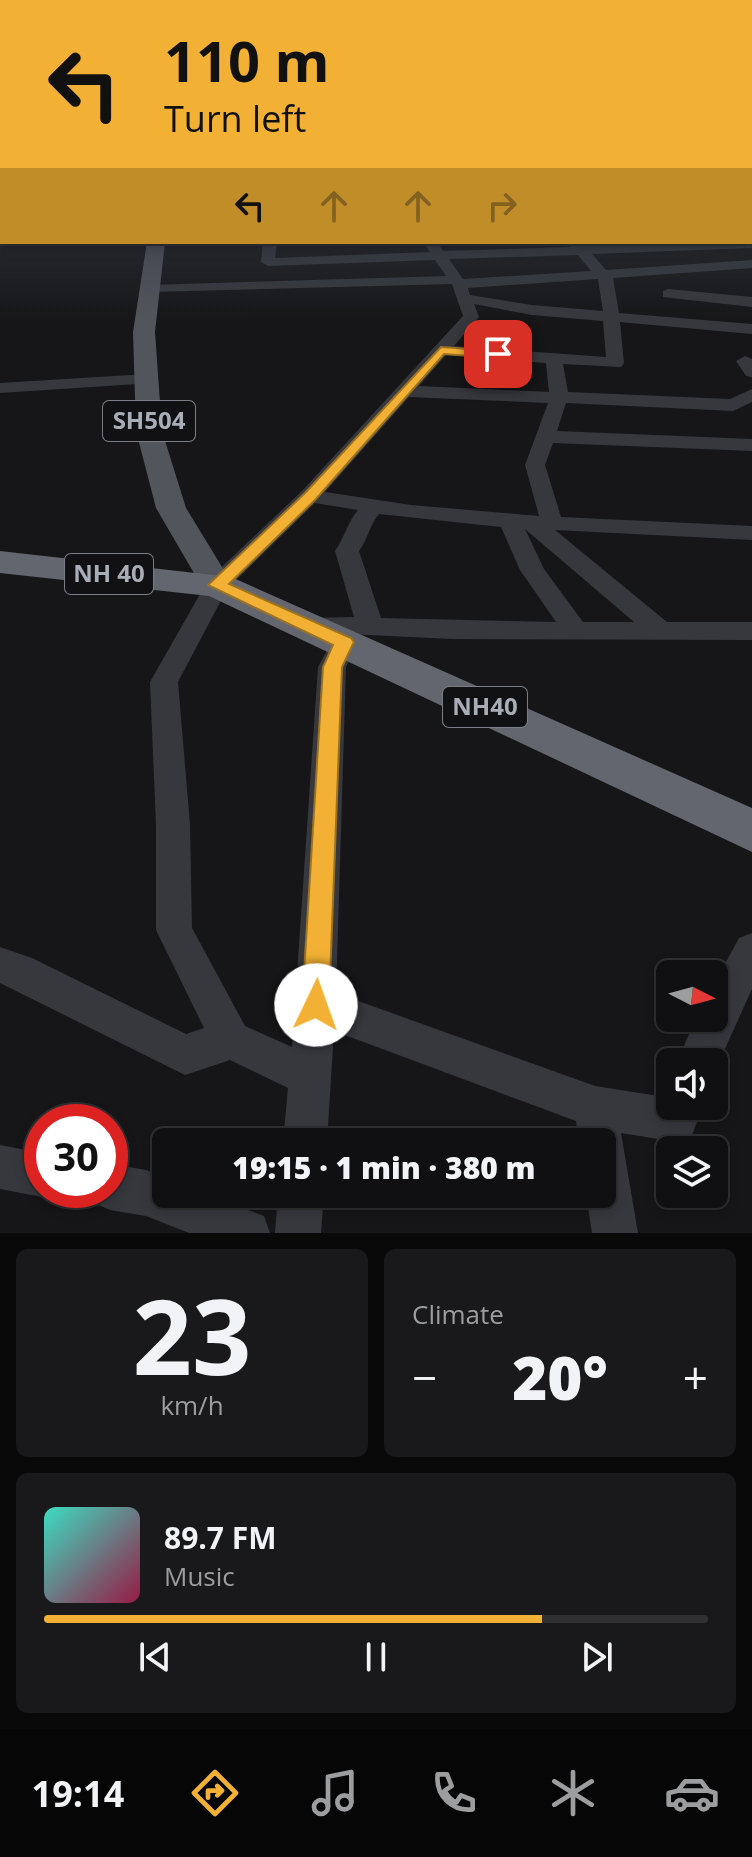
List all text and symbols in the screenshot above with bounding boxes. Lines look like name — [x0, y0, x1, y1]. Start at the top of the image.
text: 110 m — [164, 22, 330, 98]
icon: left — [32, 32, 136, 136]
text: Turn left — [164, 94, 306, 143]
icon: left — [228, 184, 272, 228]
icon: ahead — [312, 184, 356, 228]
icon: ahead — [396, 184, 440, 228]
icon: right — [480, 184, 524, 228]
pin — [464, 320, 532, 388]
icon: arrive — [476, 332, 520, 376]
road number: SH504 — [103, 401, 195, 441]
road number: NH 40 — [65, 554, 153, 594]
road number: NH40 — [443, 687, 527, 727]
north arrow — [656, 960, 728, 1032]
map controls — [656, 960, 728, 1208]
position arrow — [274, 963, 358, 1047]
button: sound — [656, 1048, 728, 1120]
speed limit sign: 30 — [24, 1104, 128, 1208]
button: layers — [656, 1136, 728, 1208]
text: 19:15 · 1 min · 380 m — [232, 1147, 536, 1188]
text: 23 — [133, 1264, 251, 1405]
text: Climate — [412, 1296, 504, 1332]
text: 20° — [512, 1336, 608, 1418]
text: − — [412, 1347, 437, 1407]
text: + — [683, 1347, 708, 1407]
text: km/h — [160, 1387, 224, 1423]
text: 89.7 FM — [164, 1517, 277, 1558]
text: Music — [164, 1558, 235, 1594]
icon: previous — [133, 1635, 177, 1679]
icon: pause — [354, 1635, 398, 1679]
icon: next — [575, 1635, 619, 1679]
icon: directions — [187, 1765, 243, 1821]
icon: music — [307, 1765, 363, 1821]
icon: phone — [426, 1765, 482, 1821]
icon: climate — [545, 1765, 601, 1821]
icon: car — [664, 1765, 720, 1821]
text: 19:14 — [32, 1769, 124, 1818]

